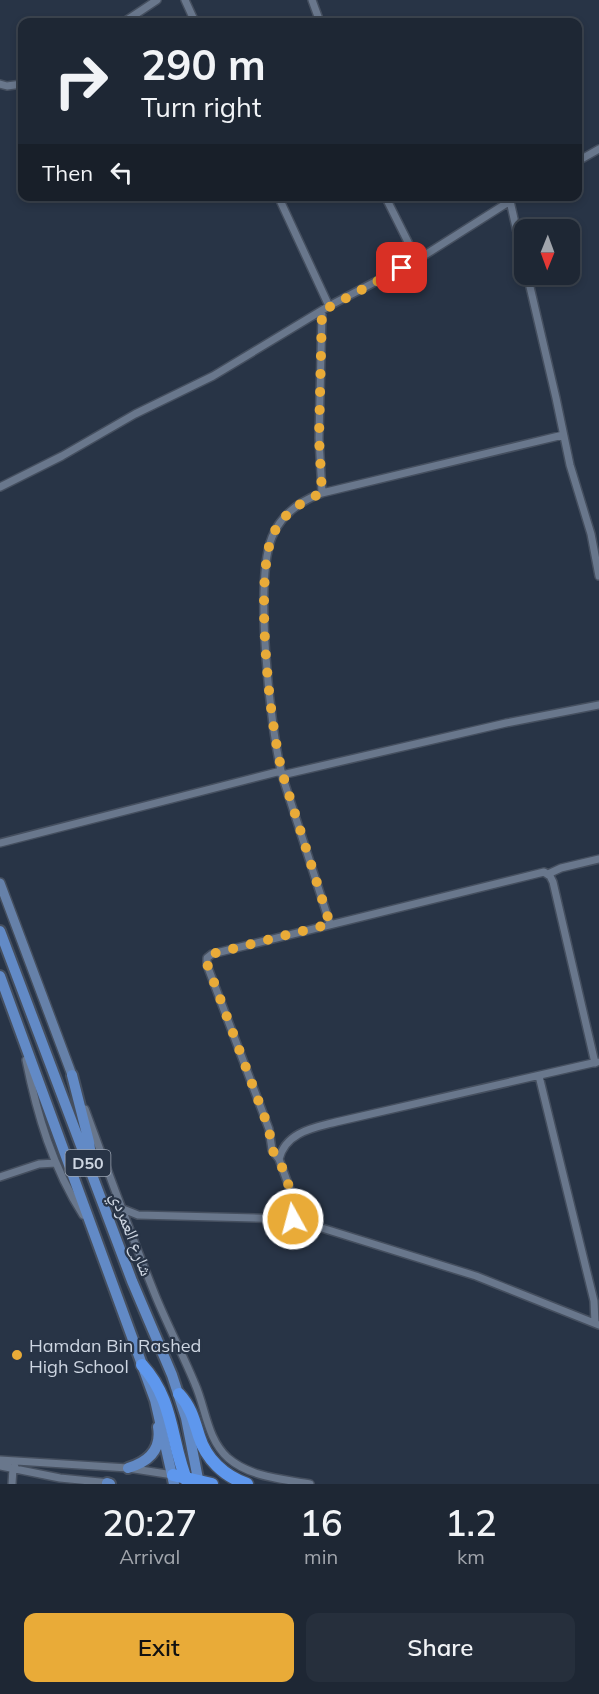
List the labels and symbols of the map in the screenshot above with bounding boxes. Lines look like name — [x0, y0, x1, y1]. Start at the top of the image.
north arrow — [514, 219, 580, 285]
pin — [376, 242, 427, 293]
road number: D50 — [66, 1150, 110, 1176]
position arrow — [261, 1187, 325, 1251]
street label: شارع العمردي — [102, 1189, 158, 1280]
place label: Hamdan Bin Rashed High School — [29, 1334, 201, 1378]
marker: Hamdan Bin Rashed High School — [10, 1348, 24, 1362]

